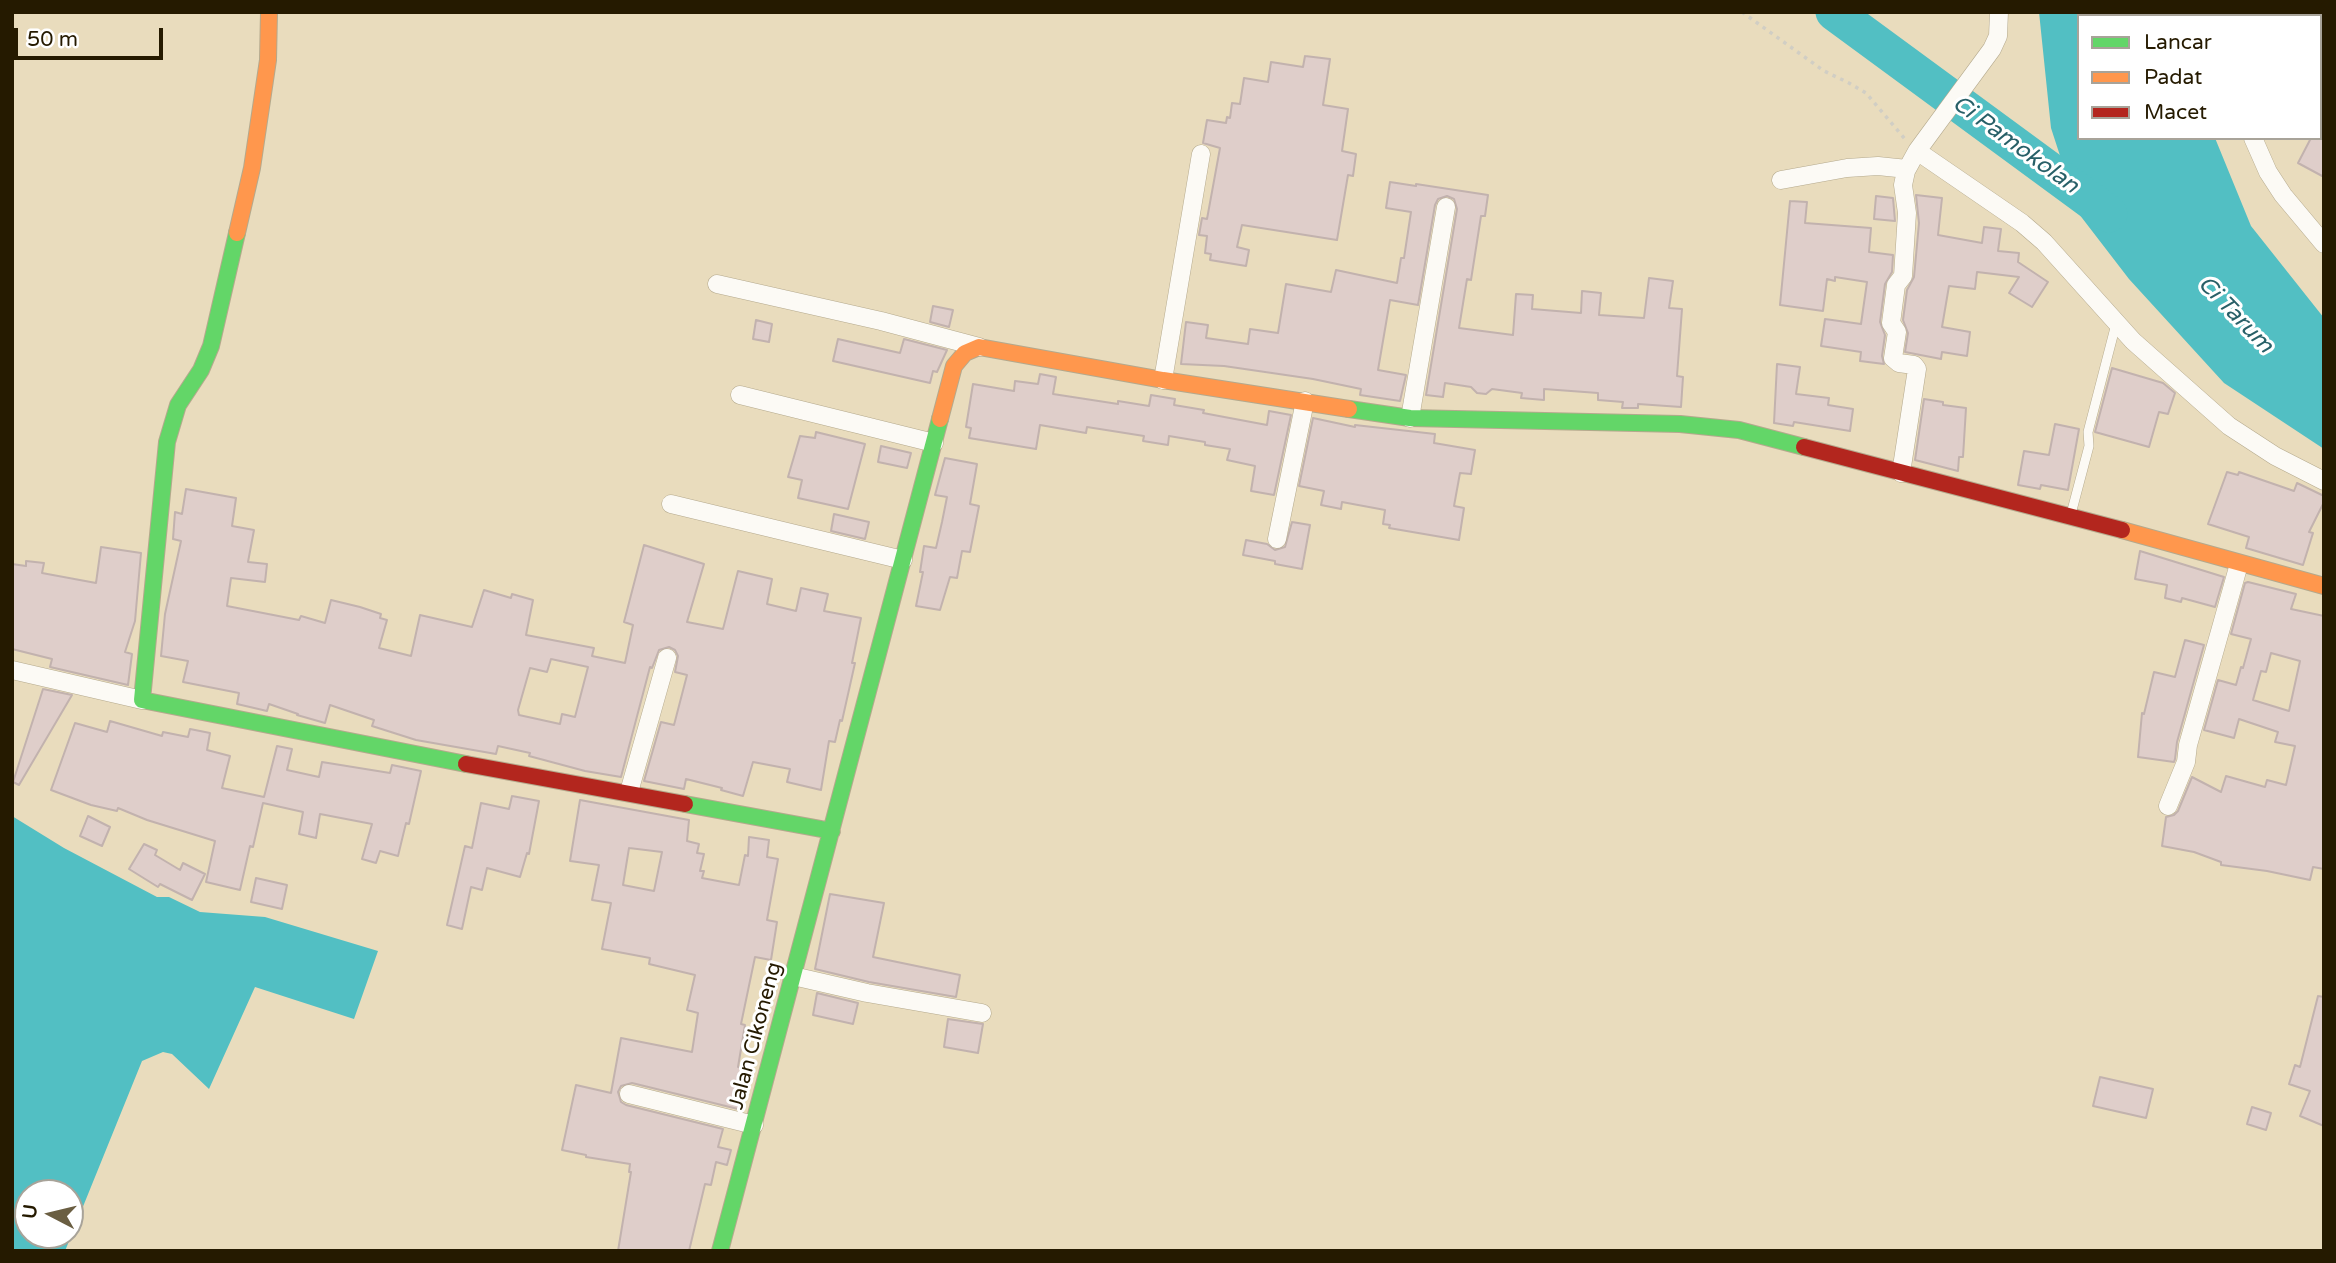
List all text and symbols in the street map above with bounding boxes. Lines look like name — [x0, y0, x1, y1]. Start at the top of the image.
scale bar — [18, 14, 166, 58]
legend — [2077, 14, 2322, 140]
text: 50 m — [27, 27, 78, 52]
text: Lancar — [2144, 30, 2212, 55]
text: Padat — [2144, 65, 2202, 90]
water label: Ci Pamokolan — [1946, 90, 2084, 200]
text: Macet — [2144, 100, 2207, 125]
water label: Ci Tarum — [2191, 271, 2279, 359]
street label: Jalan Cikoneng — [724, 960, 788, 1112]
north arrow — [14, 1179, 84, 1249]
text: U — [18, 1203, 42, 1220]

